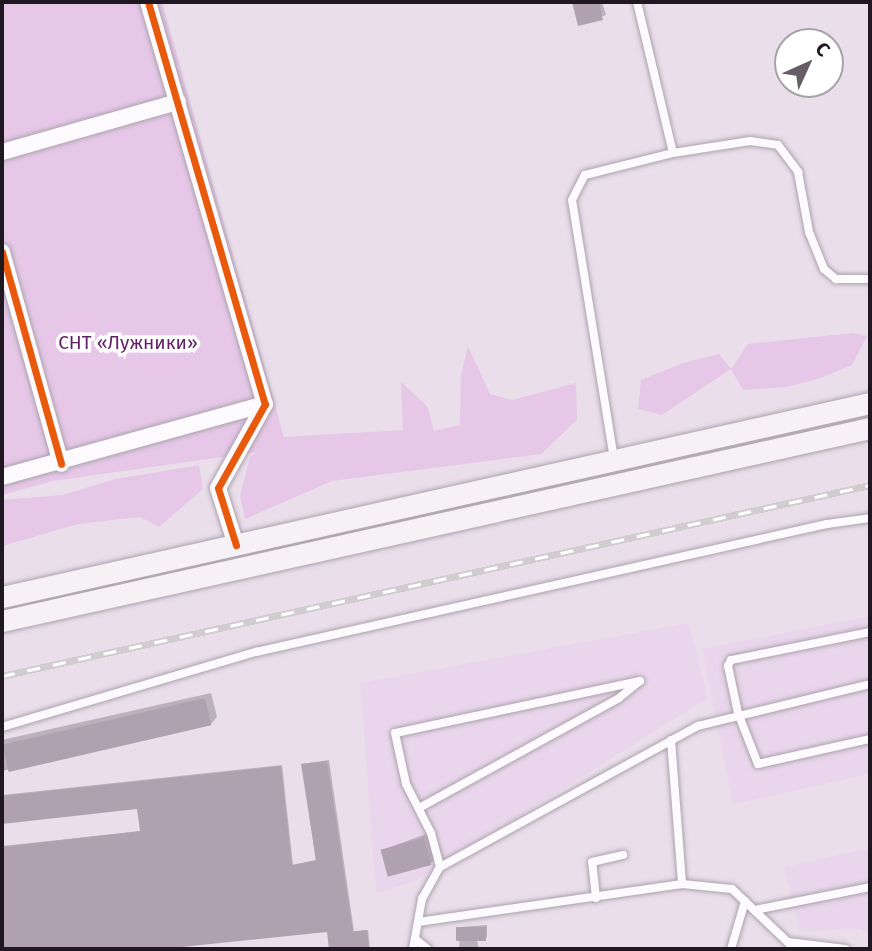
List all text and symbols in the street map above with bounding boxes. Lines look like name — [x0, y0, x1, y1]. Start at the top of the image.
north arrow — [774, 28, 844, 98]
text: С — [811, 37, 835, 61]
park label: СНТ «Лужники» — [58, 332, 198, 354]

